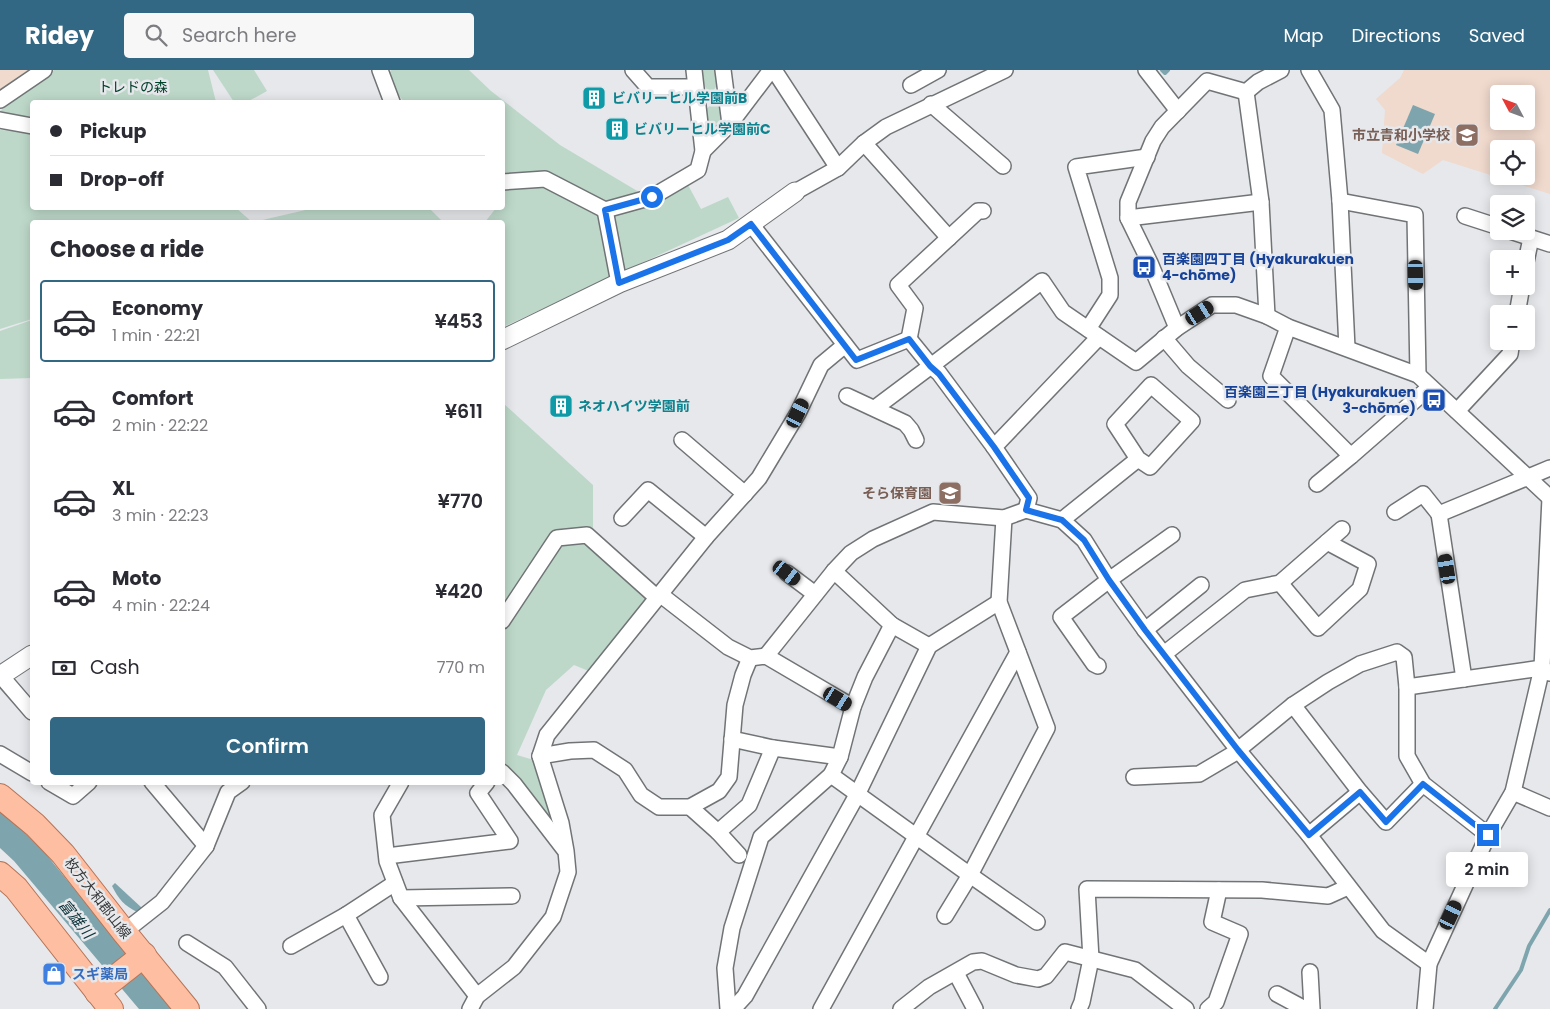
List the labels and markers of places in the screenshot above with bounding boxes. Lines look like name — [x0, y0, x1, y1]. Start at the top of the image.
building icon: ビバリーヒル学園前B — [581, 85, 607, 111]
place label: ビバリーヒル学園前B — [612, 88, 747, 108]
building icon: ビバリーヒル学園前C — [604, 116, 630, 142]
place label: ビバリーヒル学園前C — [634, 119, 771, 139]
school or university icon: 市立青和小学校 — [1454, 122, 1480, 148]
place label: 市立青和小学校 — [1352, 125, 1450, 145]
place label: 百楽園四丁目 (Hyakurakuen 4-chōme) — [1162, 249, 1354, 285]
bus stop icon: 百楽園四丁目 (Hyakurakuen 4-chōme) — [1131, 254, 1157, 280]
place label: 百楽園三丁目 (Hyakurakuen 3-chōme) — [1224, 382, 1416, 418]
bus stop icon: 百楽園三丁目 (Hyakurakuen 3-chōme) — [1421, 387, 1447, 413]
building icon: ネオハイツ学園前 — [548, 393, 574, 419]
place label: ネオハイツ学園前 — [578, 396, 690, 416]
school or university icon: そら保育園 — [937, 480, 963, 506]
place label: そら保育園 — [862, 483, 932, 503]
shop icon: スギ薬局 — [41, 961, 67, 987]
place label: スギ薬局 — [72, 964, 128, 984]

